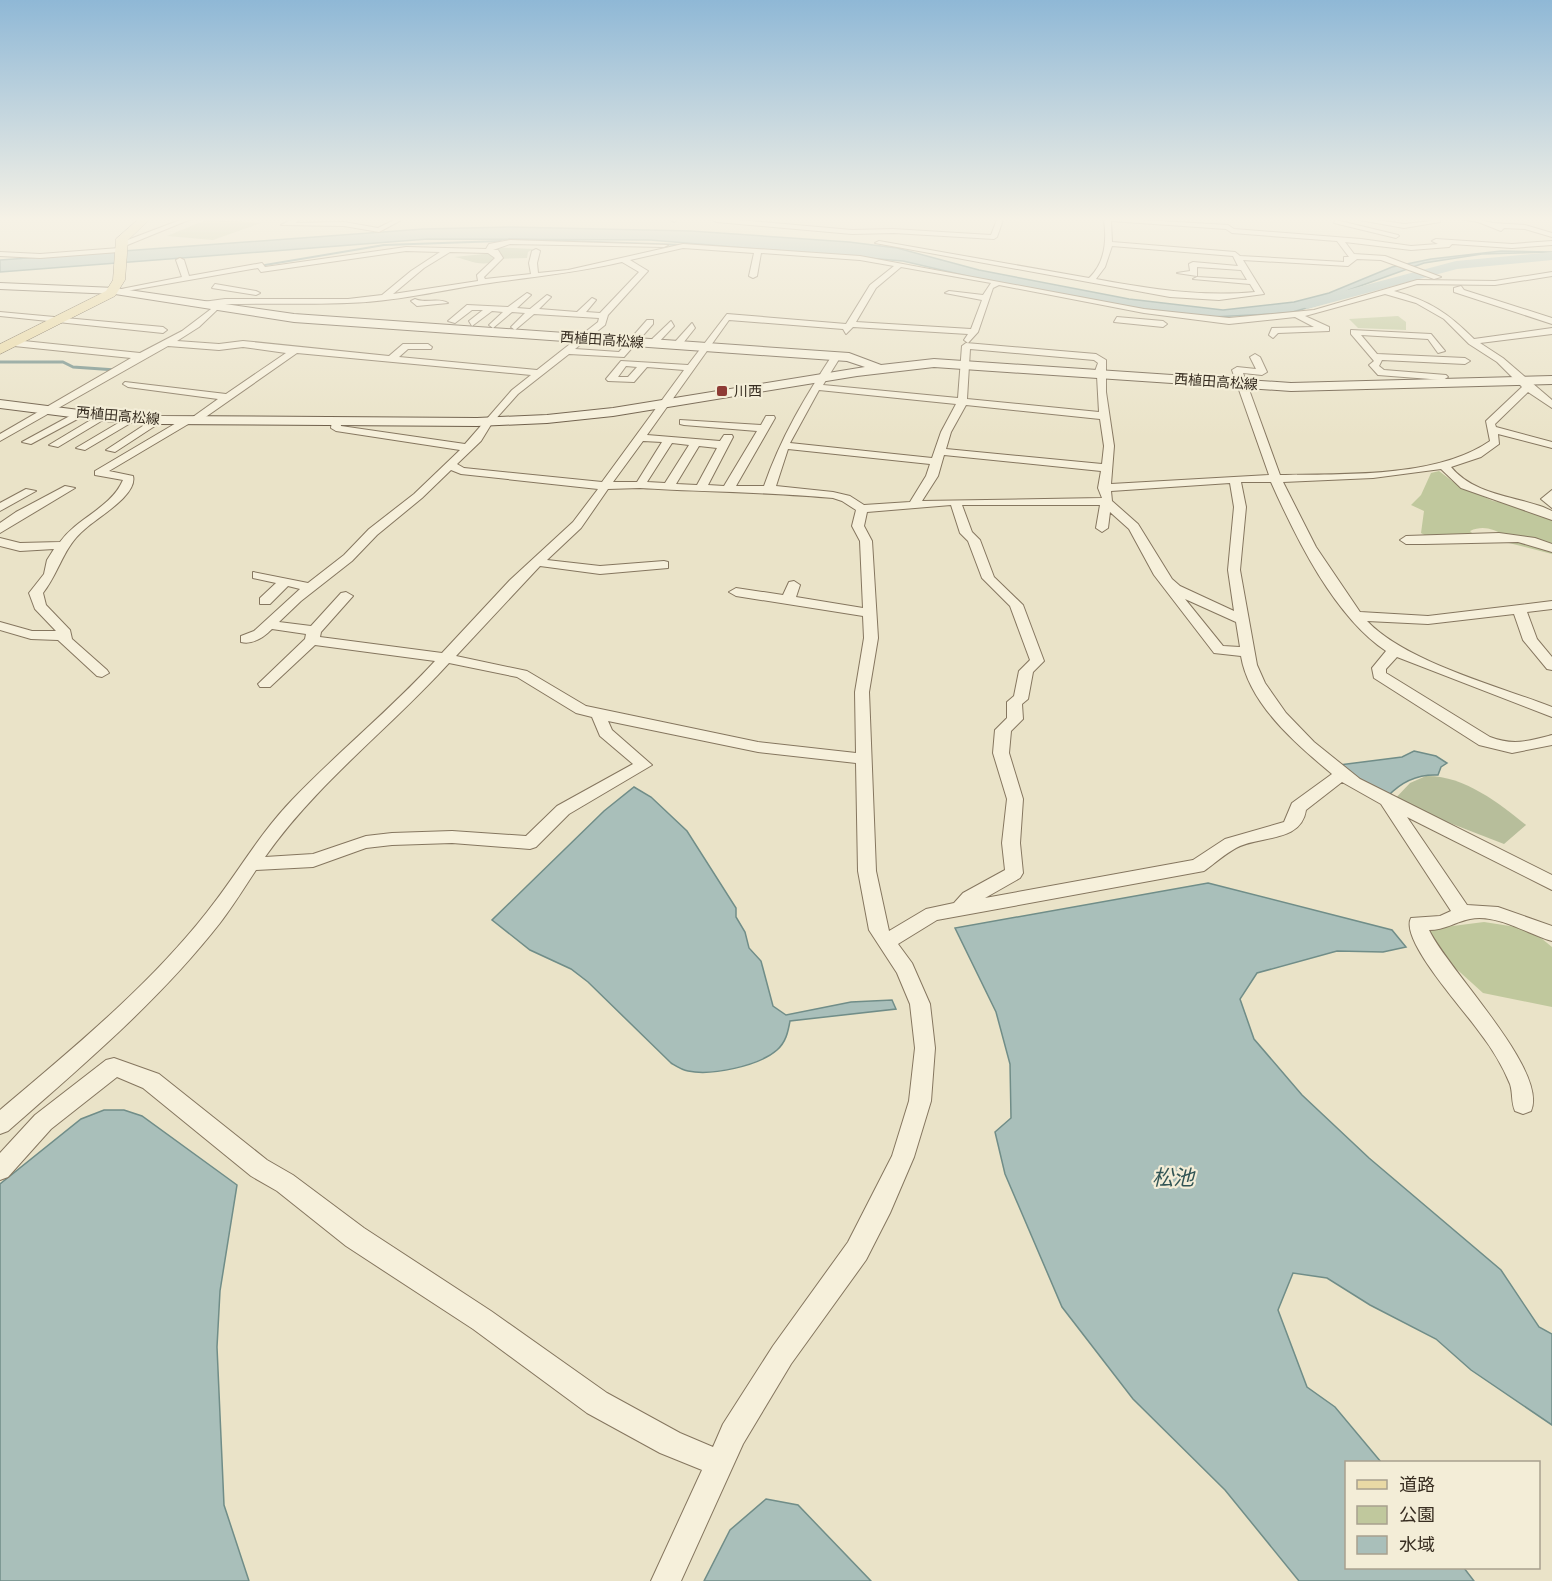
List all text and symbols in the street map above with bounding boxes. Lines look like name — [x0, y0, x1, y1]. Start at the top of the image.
street label: 西植田高松線 — [560, 329, 644, 351]
street label: 西植田高松線 — [1174, 371, 1258, 393]
place label: 川西 — [734, 383, 762, 400]
marker: 川西 — [715, 384, 729, 398]
street label: 西植田高松線 — [75, 404, 161, 428]
water label: 松池 — [1152, 1165, 1196, 1191]
legend — [1345, 1461, 1540, 1569]
text: 道路 — [1399, 1474, 1435, 1496]
text: 公園 — [1399, 1504, 1435, 1526]
text: 水域 — [1399, 1534, 1435, 1556]

